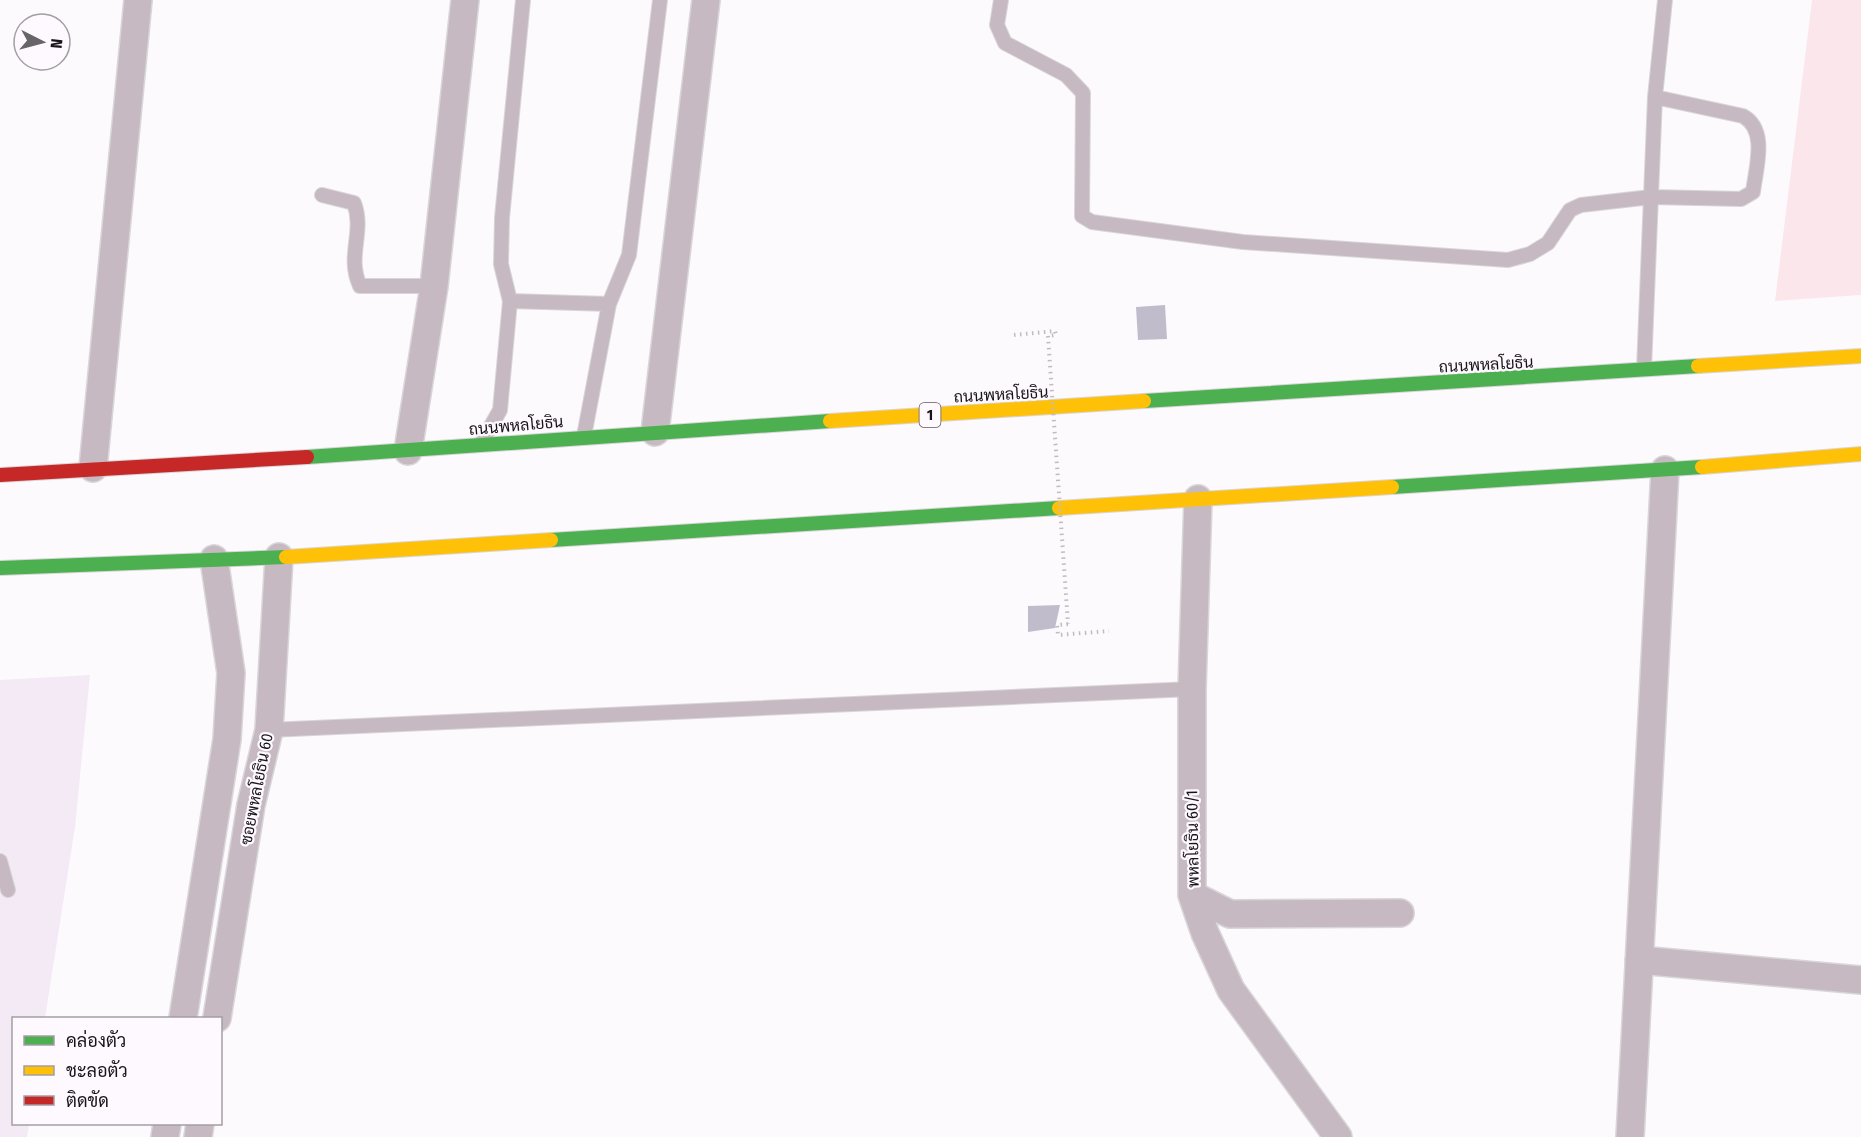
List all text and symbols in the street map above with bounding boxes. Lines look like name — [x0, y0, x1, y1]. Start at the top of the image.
north arrow — [12, 12, 72, 72]
text: N — [46, 38, 66, 49]
street label: ถนนพหลโยธิน — [1438, 351, 1534, 376]
street label: ถนนพหลโยธิน — [953, 381, 1049, 406]
road number: 1 — [920, 403, 940, 427]
street label: ถนนพหลโยธิน — [468, 410, 564, 439]
street label: ซอยพหลโยธิน 60 — [234, 731, 277, 847]
street label: พหลโยธิน 60/1 — [1180, 790, 1203, 888]
legend — [12, 1017, 222, 1125]
text: คล่องตัว — [66, 1029, 126, 1052]
text: ชะลอตัว — [66, 1060, 128, 1082]
text: ติดขัด — [66, 1090, 109, 1112]

